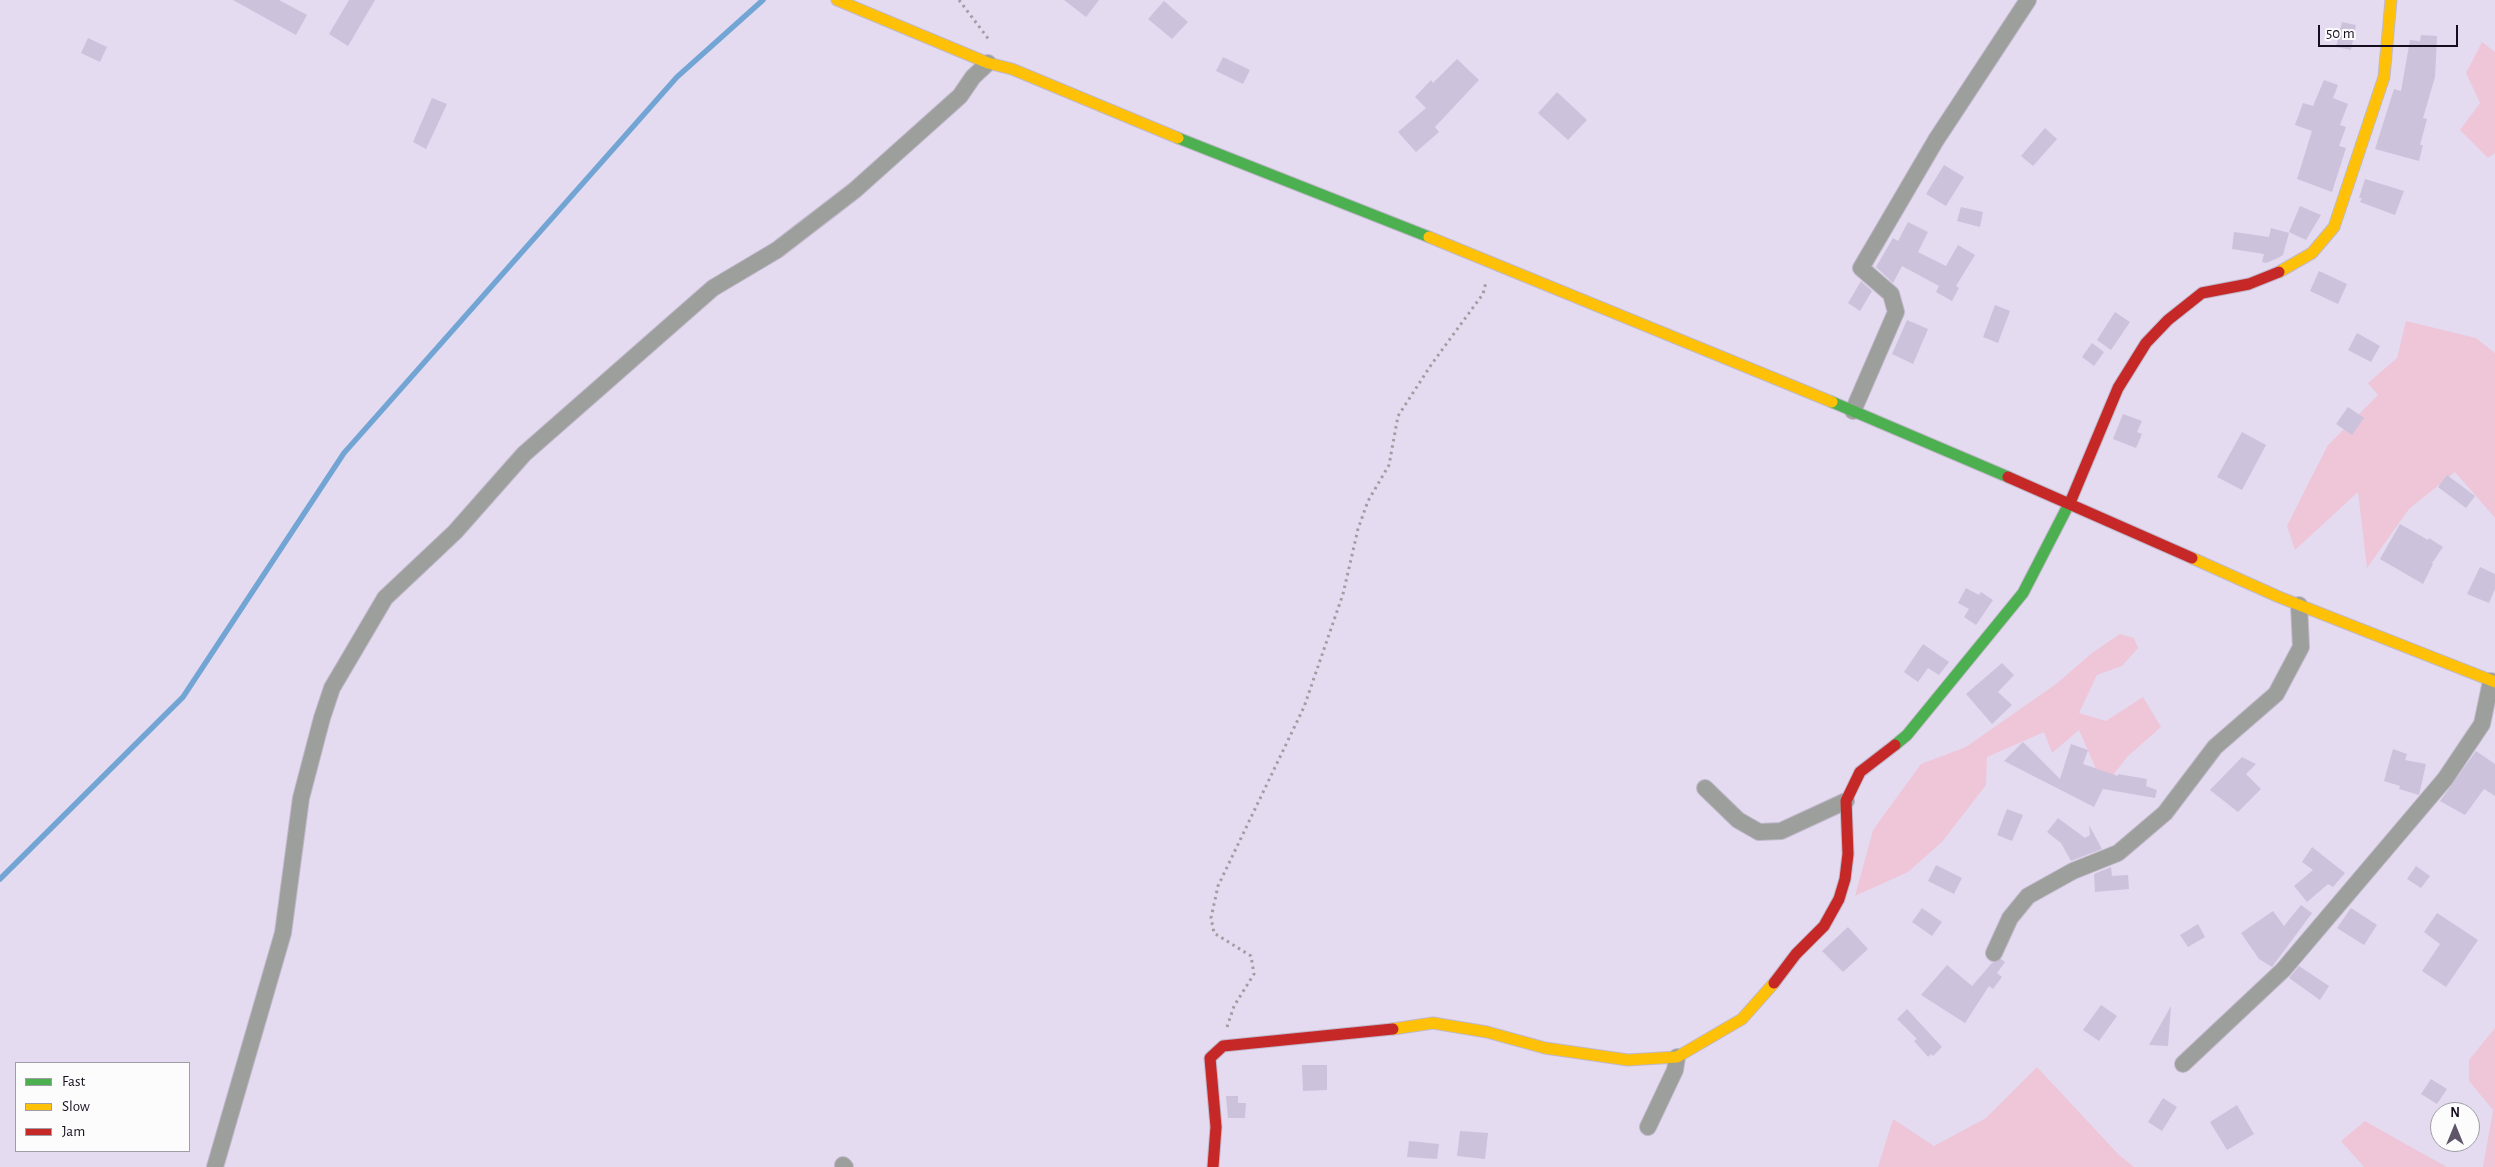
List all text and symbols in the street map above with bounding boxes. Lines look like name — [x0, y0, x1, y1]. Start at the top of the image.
scale bar — [2320, 15, 2460, 47]
text: 50 m — [2326, 26, 2355, 41]
legend — [15, 1062, 190, 1152]
text: Fast — [62, 1074, 85, 1089]
text: Slow — [62, 1099, 90, 1114]
north arrow — [2430, 1102, 2480, 1152]
text: N — [2450, 1106, 2460, 1120]
text: Jam — [62, 1124, 85, 1139]

